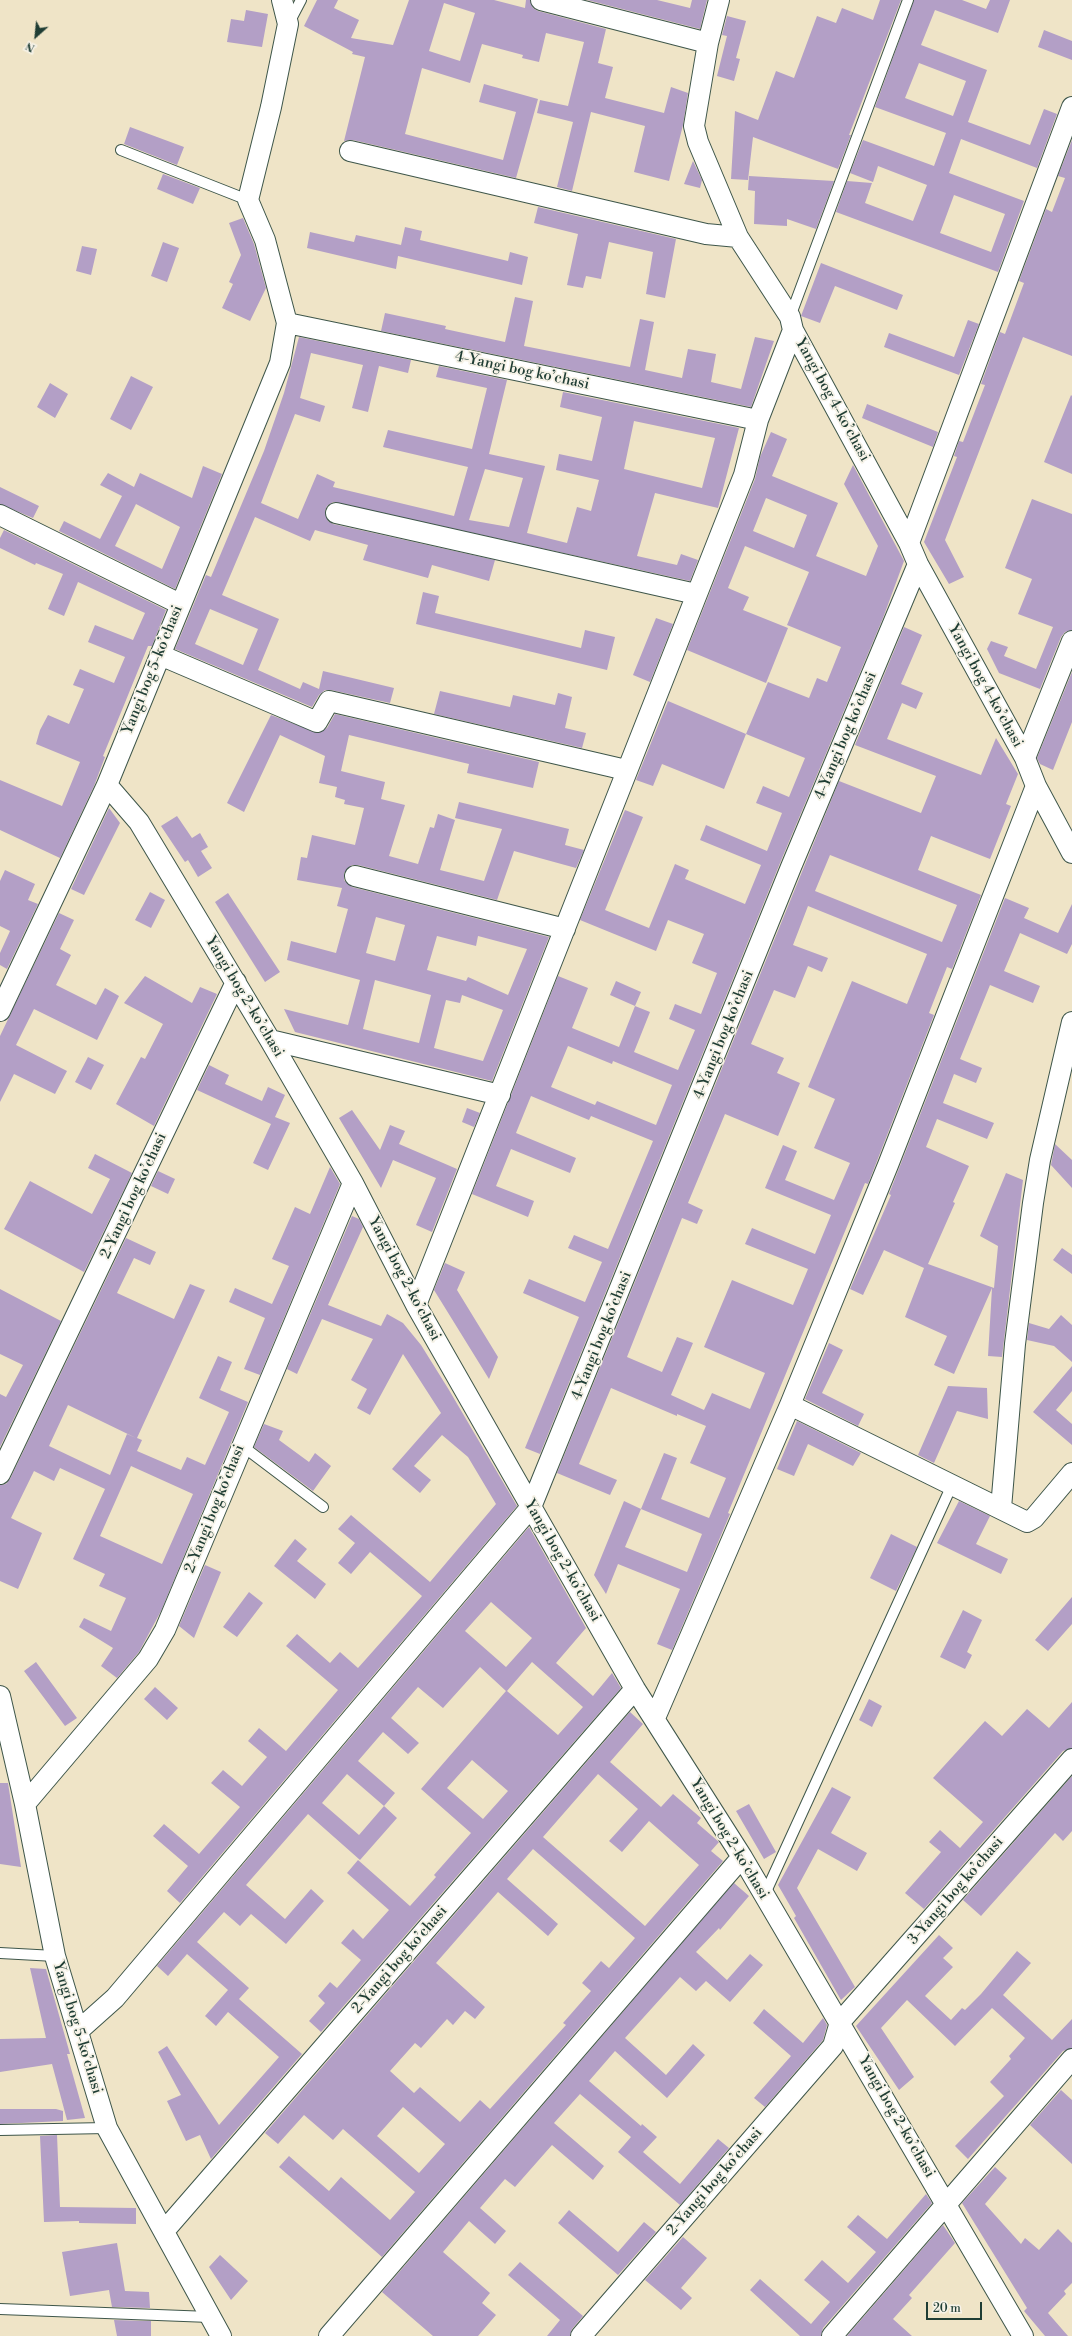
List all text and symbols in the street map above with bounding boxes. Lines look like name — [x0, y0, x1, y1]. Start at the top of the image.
north arrow — [16, 16, 56, 56]
text: N — [24, 38, 38, 55]
street label: Yangi bog 4-koʼchasi — [791, 335, 873, 465]
street label: 4-Yangi bog koʼchasi — [453, 348, 591, 394]
street label: Yangi bog 5-koʼchasi — [119, 603, 187, 737]
street label: Yangi bog 4-koʼchasi — [944, 621, 1026, 751]
street label: 4-Yangi bog koʼchasi — [811, 669, 881, 803]
street label: Yangi bog 2-koʼchasi — [201, 933, 287, 1061]
street label: 4-Yangi bog koʼchasi — [690, 968, 758, 1102]
street label: 2-Yangi bog koʼchasi — [97, 1130, 171, 1262]
street label: Yangi bog 2-koʼchasi — [364, 1214, 444, 1344]
street label: 4-Yangi bog koʼchasi — [568, 1269, 636, 1403]
street label: 2-Yangi bog koʼchasi — [181, 1442, 249, 1576]
street label: Yangi bog 2-koʼchasi — [520, 1497, 604, 1625]
street label: Yangi bog 2-koʼchasi — [686, 1775, 772, 1903]
street label: 3-Yangi bog koʼchasi — [904, 1834, 1008, 1948]
street label: 2-Yangi bog koʼchasi — [348, 1902, 452, 2018]
street label: Yangi bog 5-koʼchasi — [48, 1960, 106, 2096]
street label: Yangi bog 2-koʼchasi — [854, 2053, 938, 2181]
street label: 2-Yangi bog koʼchasi — [663, 2124, 767, 2240]
scale bar — [928, 2294, 984, 2320]
text: 20 m — [933, 2301, 961, 2316]

